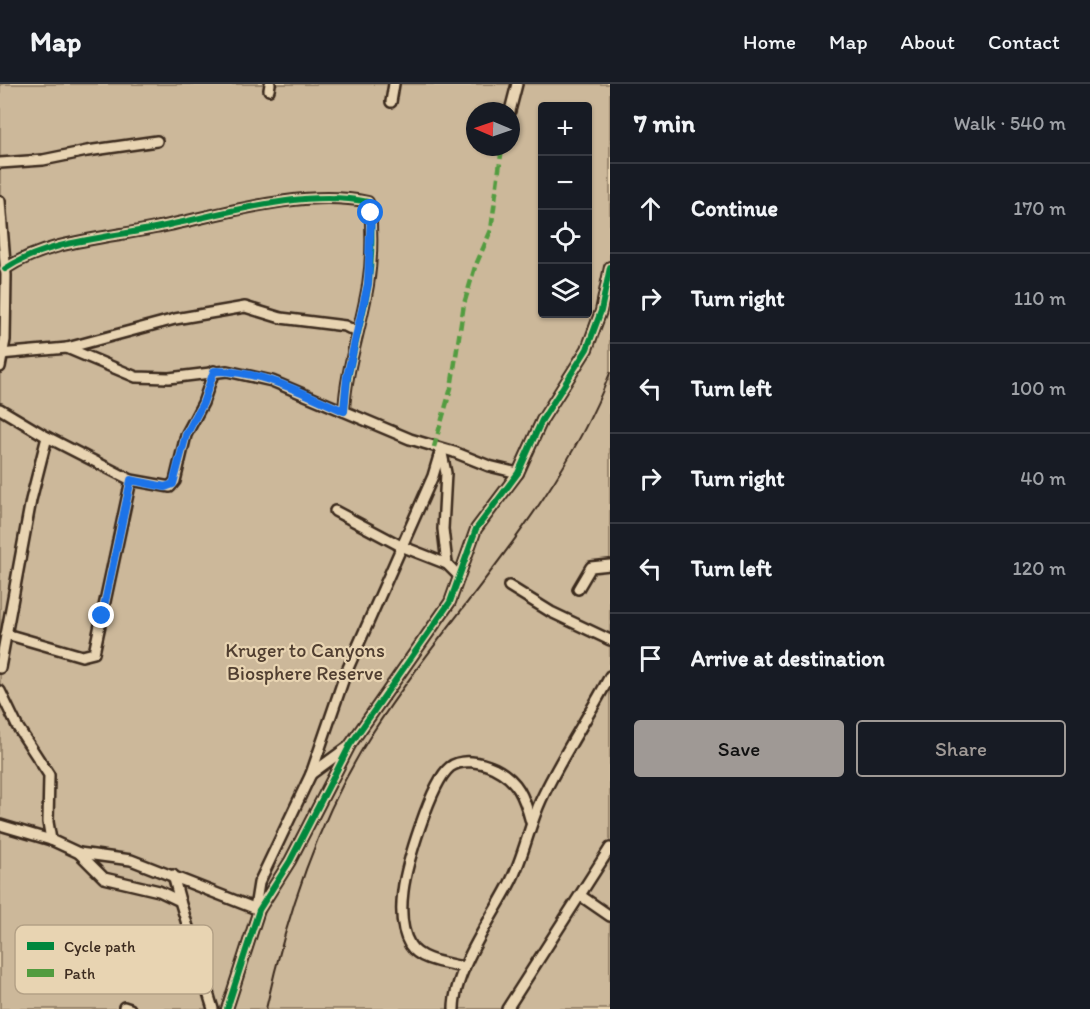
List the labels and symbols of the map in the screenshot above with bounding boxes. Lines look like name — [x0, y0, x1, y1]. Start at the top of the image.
north arrow — [466, 102, 520, 156]
route start — [357, 199, 383, 225]
route end — [88, 602, 114, 628]
park label: Kruger to Canyons Biosphere Reserve — [225, 638, 385, 685]
legend — [15, 925, 213, 994]
text: Cycle path — [64, 937, 136, 956]
text: Path — [64, 964, 95, 983]

